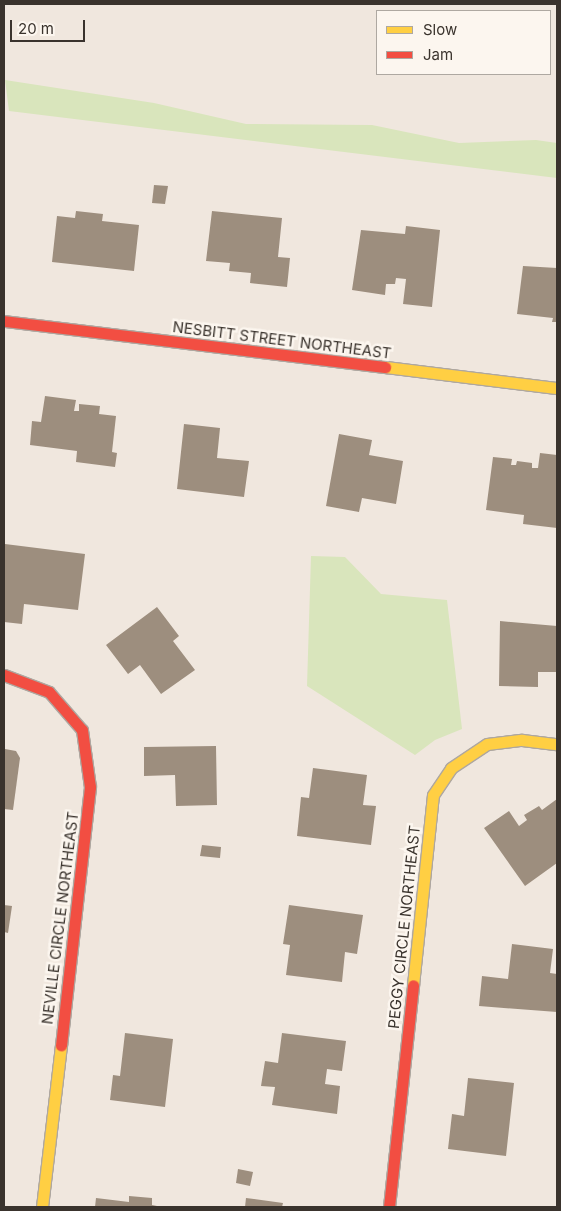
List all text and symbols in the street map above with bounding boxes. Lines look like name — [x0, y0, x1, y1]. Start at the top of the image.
scale bar — [12, 10, 88, 42]
legend — [376, 10, 551, 75]
text: 20 m — [18, 19, 54, 38]
text: Slow — [423, 20, 457, 39]
text: Jam — [423, 45, 453, 64]
street label: NESBITT STREET NORTHEAST — [172, 318, 392, 362]
street label: NEVILLE CIRCLE NORTHEAST — [38, 811, 82, 1025]
street label: PEGGY CIRCLE NORTHEAST — [384, 824, 424, 1030]

